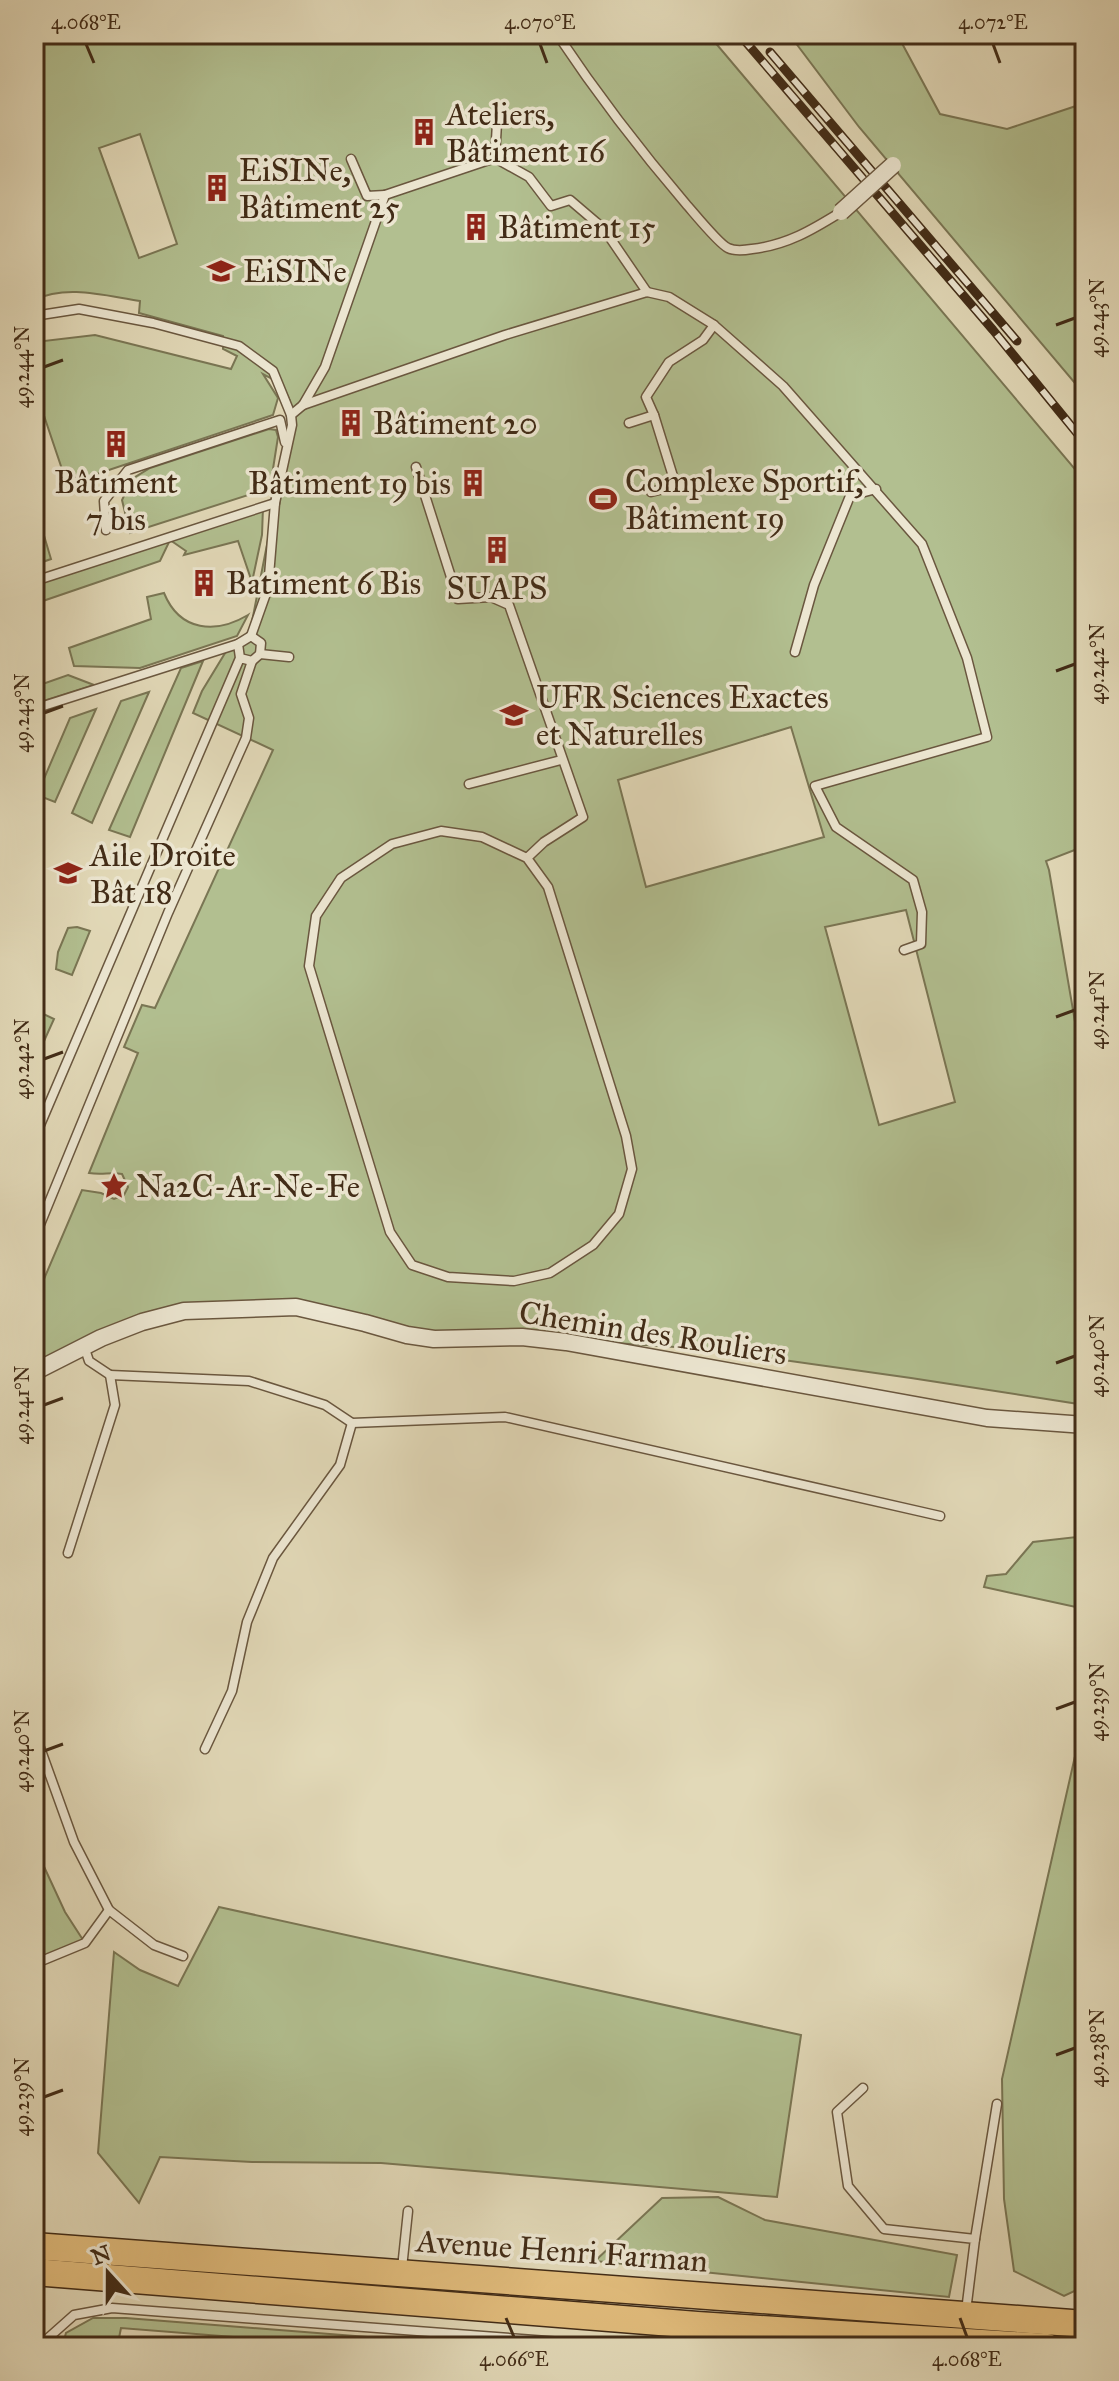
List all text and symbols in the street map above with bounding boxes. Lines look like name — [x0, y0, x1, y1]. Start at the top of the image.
text: 4.068°E — [51, 10, 121, 34]
text: 4.070°E — [504, 10, 576, 34]
text: 4.072°E — [958, 10, 1028, 34]
place label: Ateliers, Bâtiment 16 — [444, 95, 607, 171]
building icon: Ateliers, Bâtiment 16 — [409, 117, 439, 147]
place label: EiSINe, Bâtiment 25 — [239, 151, 400, 227]
building icon: EiSINe, Bâtiment 25 — [202, 173, 232, 203]
place label: Bâtiment 15 — [498, 208, 656, 247]
building icon: Bâtiment 15 — [461, 212, 491, 242]
place label: EiSINe — [243, 252, 347, 291]
school or university icon: EiSINe — [206, 256, 236, 286]
text: 49.243°N — [1085, 278, 1109, 358]
text: 49.244°N — [10, 326, 34, 408]
place label: Bâtiment 20 — [373, 404, 538, 443]
building icon: Bâtiment 20 — [336, 408, 366, 438]
building icon: Bâtiment 7 bis — [101, 429, 131, 459]
place label: Complexe Sportif, Bâtiment 19 — [625, 462, 864, 538]
place label: Bâtiment 7 bis — [54, 463, 178, 539]
place label: Bâtiment 19 bis — [248, 464, 451, 503]
building icon: Bâtiment 19 bis — [458, 468, 488, 498]
sports icon: Complexe Sportif, Bâtiment 19 — [588, 484, 618, 514]
building icon: SUAPS — [482, 535, 512, 565]
place label: Batiment 6 Bis — [226, 564, 421, 603]
building icon: Batiment 6 Bis — [189, 568, 219, 598]
place label: SUAPS — [447, 569, 547, 608]
text: 49.242°N — [1085, 623, 1109, 705]
text: 49.243°N — [10, 673, 34, 753]
place label: UFR Sciences Exactes et Naturelles — [536, 678, 829, 754]
school or university icon: UFR Sciences Exactes et Naturelles — [499, 700, 529, 730]
place label: Aile Droite Bât 18 — [88, 836, 236, 912]
school or university icon: Aile Droite Bât 18 — [53, 858, 83, 888]
text: 49.241°N — [1085, 970, 1109, 1050]
text: 49.242°N — [10, 1018, 34, 1100]
place label: Na2C-Ar-Ne-Fe — [136, 1167, 360, 1206]
place icon: Na2C-Ar-Ne-Fe — [99, 1171, 129, 1201]
street label: Chemin des Rouliers — [516, 1293, 790, 1373]
text: 49.240°N — [1085, 1315, 1109, 1397]
text: 49.241°N — [10, 1365, 34, 1445]
text: 49.239°N — [1085, 1663, 1109, 1741]
text: 49.240°N — [10, 1710, 34, 1792]
text: 49.238°N — [1085, 2009, 1109, 2087]
text: 49.239°N — [10, 2058, 34, 2136]
street label: Avenue Henri Farman — [413, 2221, 709, 2281]
north arrow — [68, 2233, 148, 2313]
text: N — [87, 2239, 115, 2271]
text: 4.066°E — [479, 2347, 549, 2371]
text: 4.068°E — [932, 2347, 1002, 2371]

